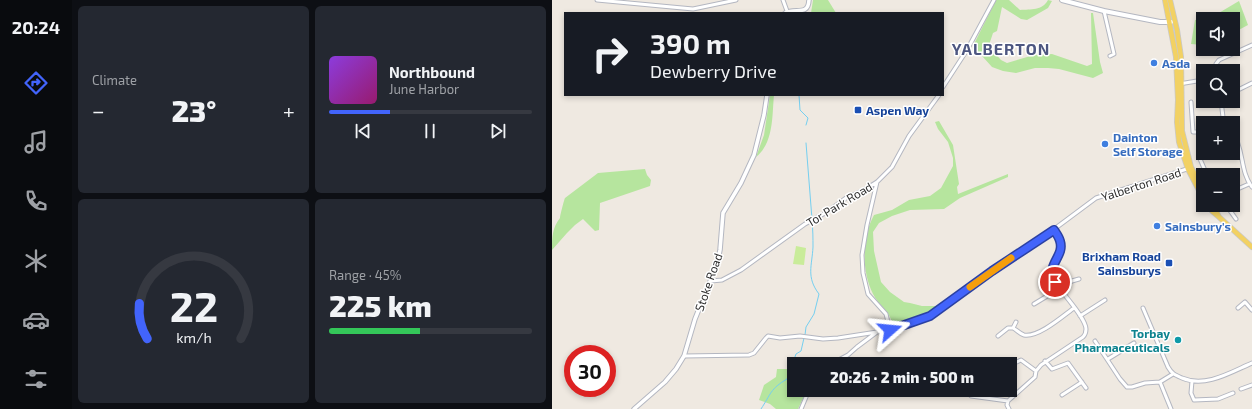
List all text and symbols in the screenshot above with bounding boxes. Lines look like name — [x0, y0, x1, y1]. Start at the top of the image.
map controls — [1196, 12, 1240, 212]
button: sound — [1196, 12, 1240, 56]
text: 20:24 — [12, 16, 60, 38]
text: 390 m — [650, 26, 731, 60]
icon: right — [584, 28, 636, 80]
district label: YALBERTON — [952, 39, 1050, 58]
place label: Asda — [1162, 56, 1190, 70]
marker: Asda — [1149, 58, 1159, 68]
text: Dewberry Drive — [650, 60, 777, 82]
text: Northbound — [389, 63, 475, 81]
button: search — [1196, 64, 1240, 108]
icon: directions — [22, 69, 50, 97]
text: Climate — [92, 72, 137, 88]
text: June Harbor — [389, 81, 459, 97]
text: 23° — [171, 92, 216, 128]
text: − — [92, 97, 105, 123]
text: + — [283, 97, 295, 123]
place label: Aspen Way — [866, 103, 929, 118]
marker: Aspen Way — [853, 105, 863, 115]
button: + — [1196, 116, 1240, 160]
icon: previous — [352, 120, 374, 142]
icon: pause — [419, 120, 441, 142]
icon: next — [487, 120, 509, 142]
icon: music — [22, 128, 50, 156]
place label: Dainton Self Storage — [1113, 130, 1183, 158]
marker: Dainton Self Storage — [1100, 139, 1110, 149]
street label: Yalberton Road — [1099, 165, 1183, 203]
button: − — [1196, 168, 1240, 212]
street label: Tor Park Road — [803, 179, 875, 229]
icon: phone — [22, 187, 50, 215]
place label: Sainsbury's — [1165, 219, 1231, 234]
marker: Sainsbury's — [1152, 221, 1162, 231]
icon: climate — [22, 247, 50, 275]
place label: Brixham Road Sainsburys — [1082, 249, 1161, 278]
street label: Stoke Road — [691, 251, 725, 313]
marker: Brixham Road Sainsburys — [1164, 258, 1174, 268]
pin — [1038, 265, 1072, 299]
text: Range · 45% — [329, 267, 401, 283]
icon: arrive — [1044, 271, 1066, 293]
text: 22 — [169, 280, 218, 330]
text: 225 km — [329, 287, 432, 323]
icon: car — [22, 306, 50, 334]
position arrow — [869, 309, 911, 351]
place label: Torbay Pharmaceuticals — [1075, 326, 1170, 354]
text: km/h — [176, 328, 211, 345]
marker: Torbay Pharmaceuticals — [1173, 335, 1183, 345]
speed limit sign: 30 — [564, 345, 616, 397]
icon: filters — [22, 365, 50, 393]
text: 20:26 · 2 min · 500 m — [830, 368, 974, 386]

